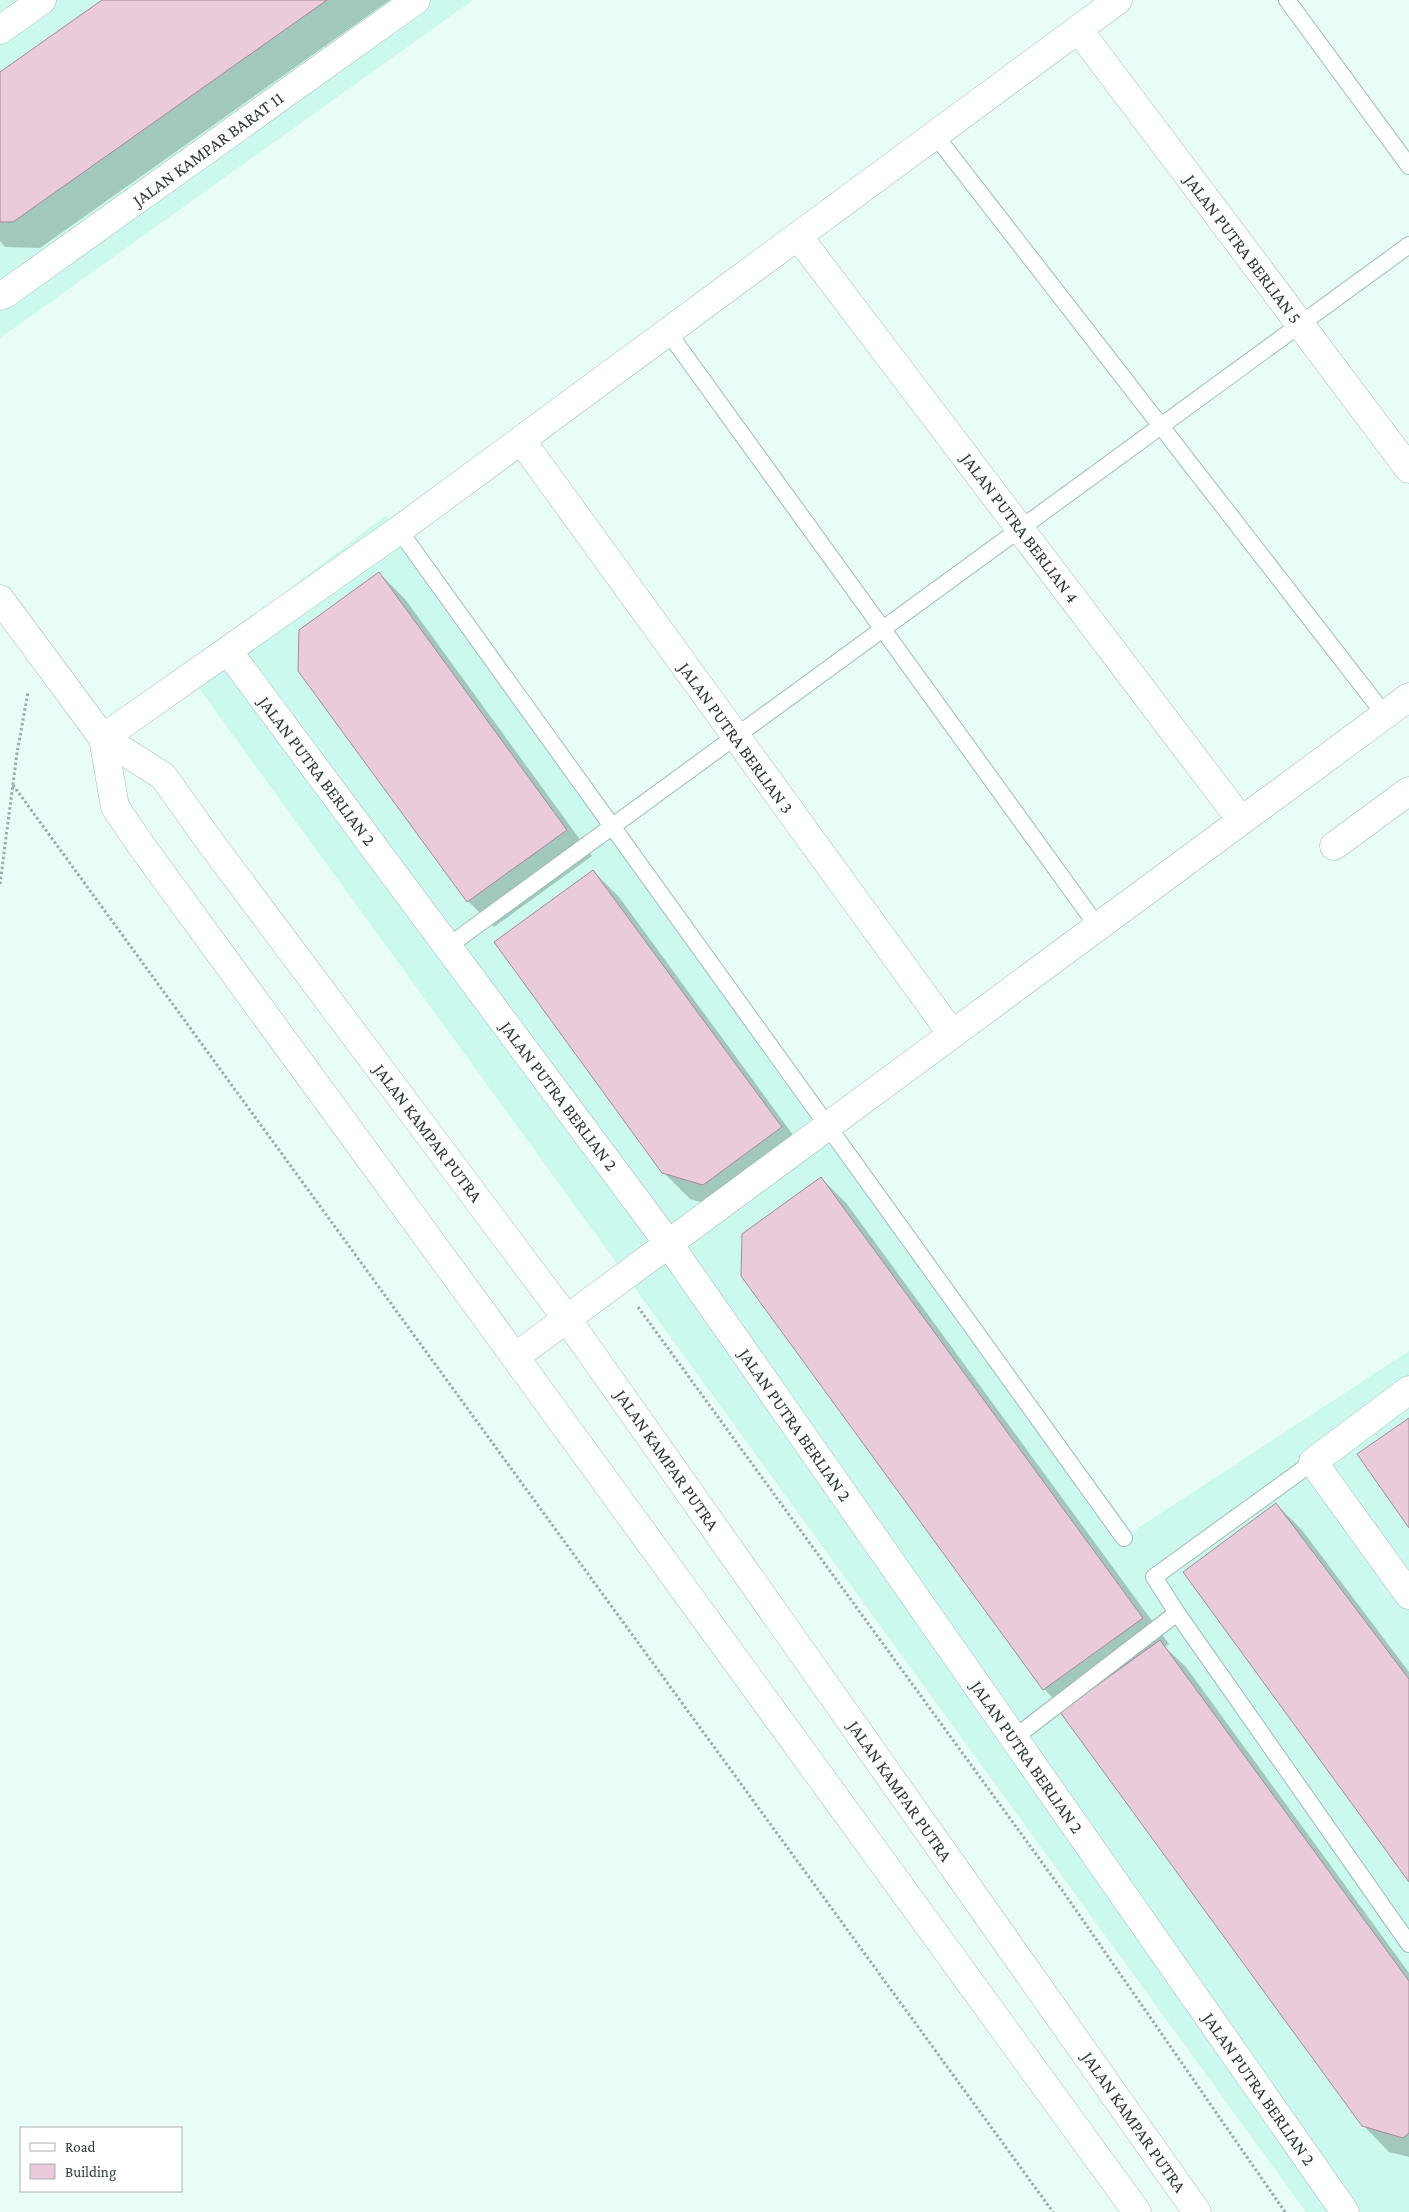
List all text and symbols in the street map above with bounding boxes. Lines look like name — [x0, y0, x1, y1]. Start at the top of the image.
street label: JALAN KAMPAR BARAT 11 — [127, 88, 287, 212]
street label: JALAN PUTRA BERLIAN 5 — [1179, 169, 1306, 328]
street label: JALAN PUTRA BERLIAN 4 — [956, 448, 1083, 607]
street label: JALAN PUTRA BERLIAN 3 — [673, 657, 797, 817]
street label: JALAN PUTRA BERLIAN 2 — [253, 691, 380, 850]
street label: JALAN PUTRA BERLIAN 2 — [495, 1016, 622, 1175]
street label: JALAN KAMPAR PUTRA — [368, 1059, 487, 1206]
street label: JALAN PUTRA BERLIAN 2 — [734, 1343, 855, 1505]
street label: JALAN KAMPAR PUTRA — [610, 1384, 724, 1535]
street label: JALAN PUTRA BERLIAN 2 — [966, 1675, 1087, 1837]
street label: JALAN KAMPAR PUTRA — [843, 1715, 957, 1866]
street label: JALAN PUTRA BERLIAN 2 — [1198, 2007, 1319, 2169]
street label: JALAN KAMPAR PUTRA — [1077, 2046, 1191, 2197]
legend — [20, 2127, 182, 2192]
text: Road — [65, 2139, 96, 2155]
text: Building — [65, 2164, 116, 2181]

